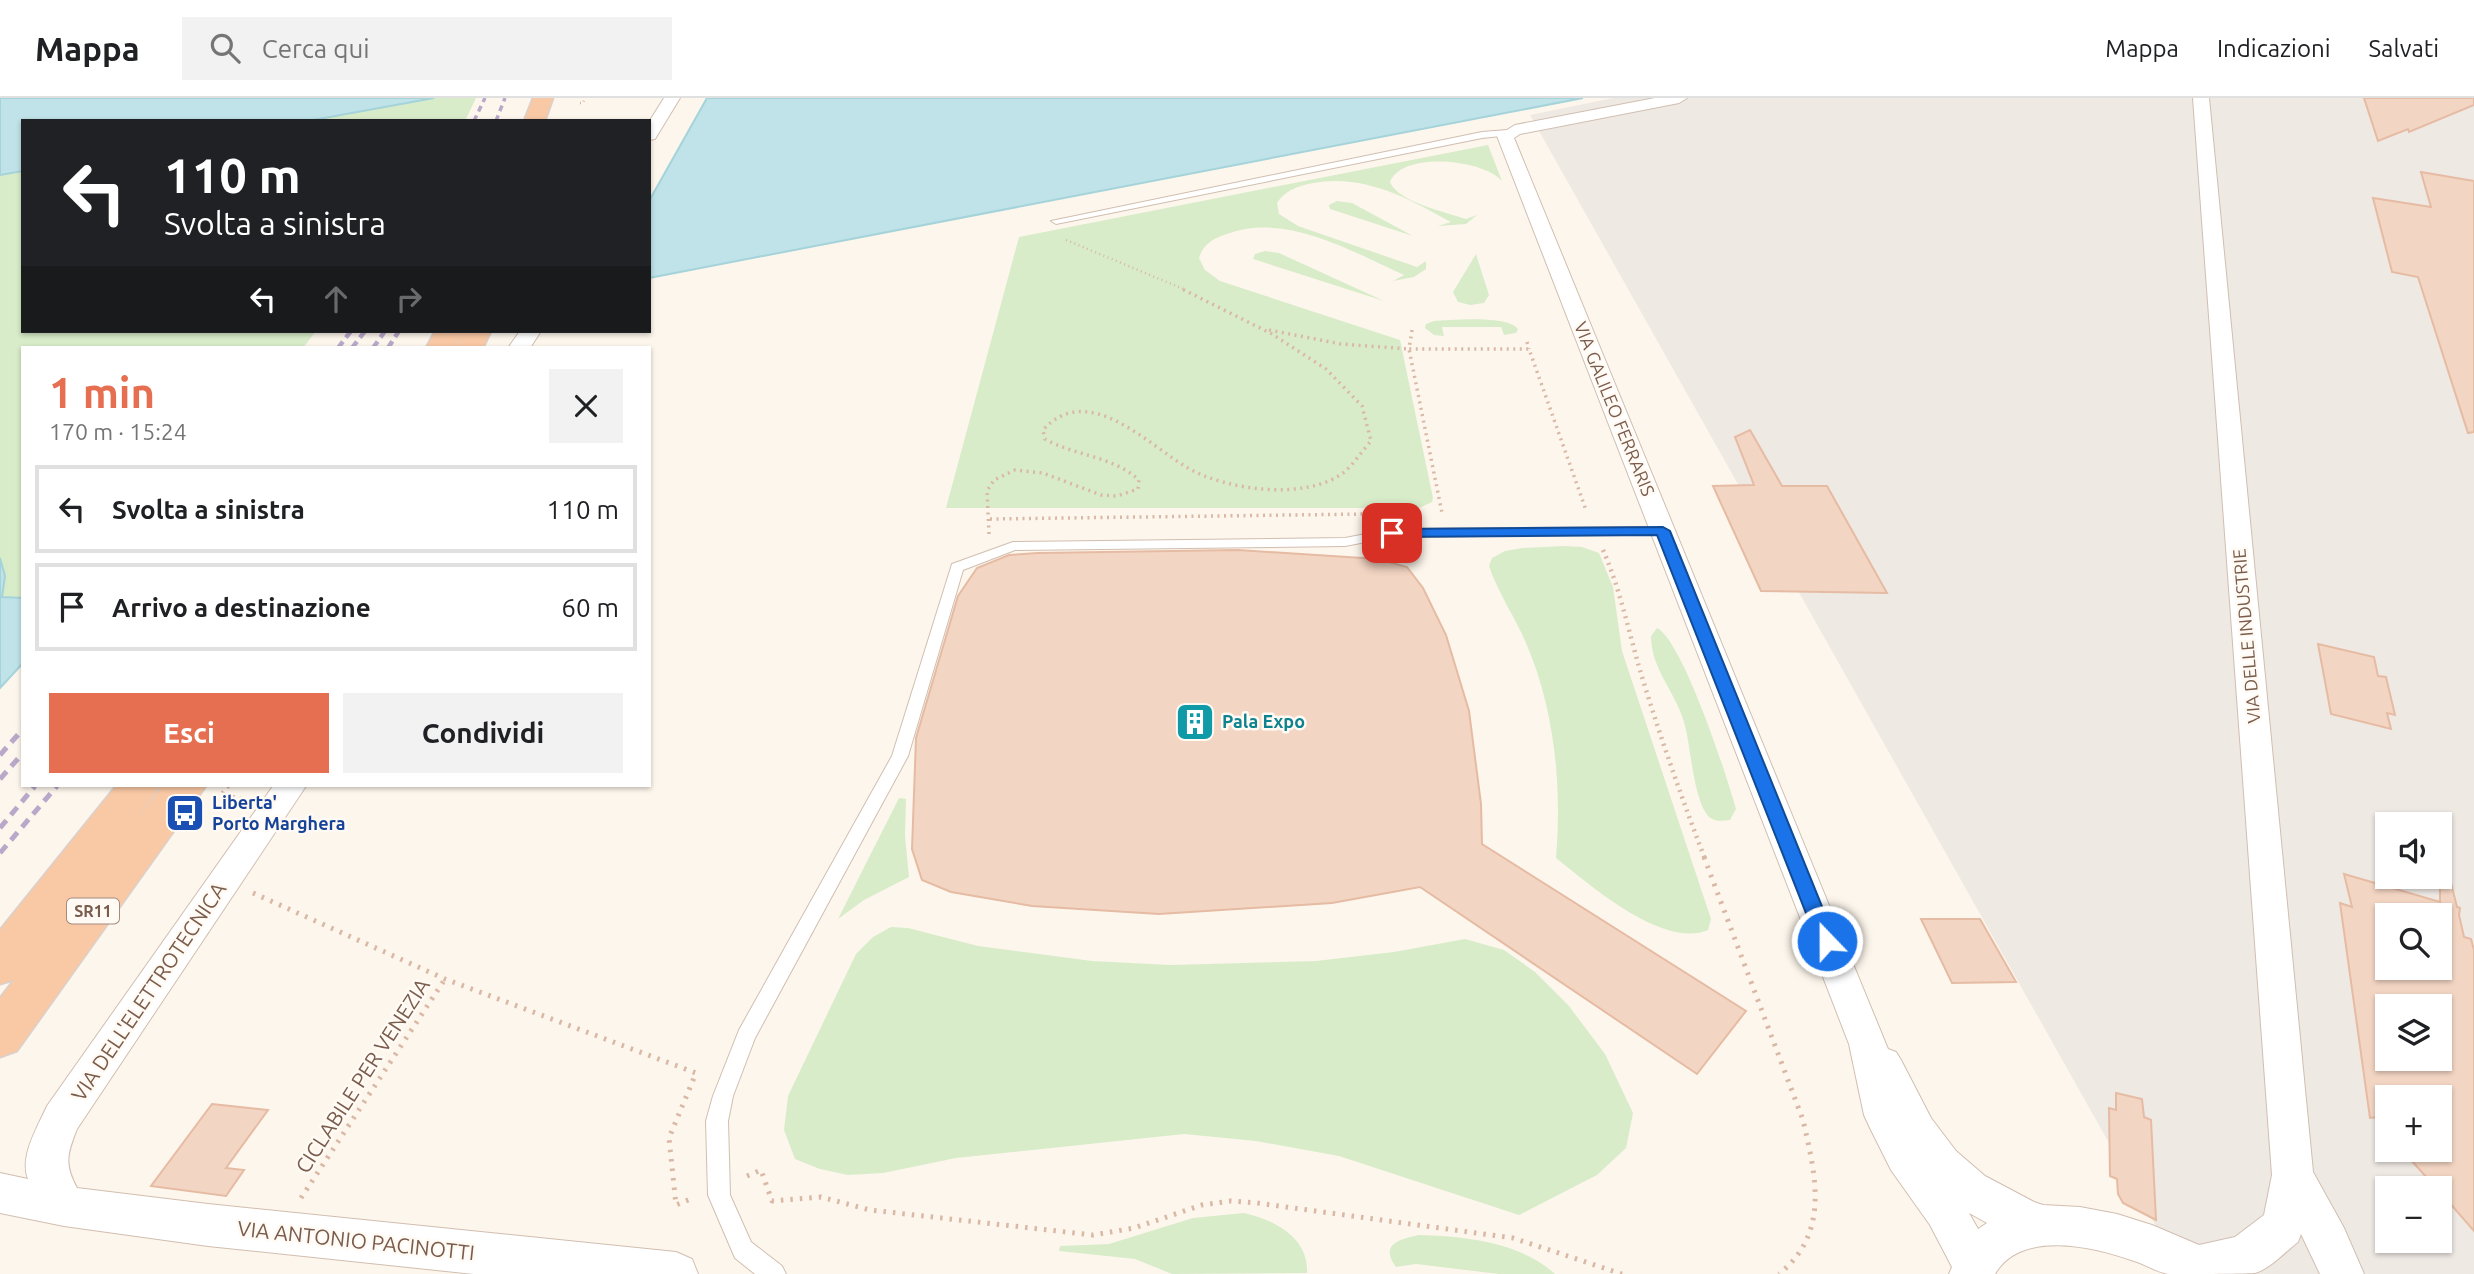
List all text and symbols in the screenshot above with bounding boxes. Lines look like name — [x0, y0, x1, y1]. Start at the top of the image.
search box — [182, 17, 672, 80]
icon: search — [206, 29, 244, 67]
text: Mappa — [35, 30, 140, 67]
text: Cerca qui — [262, 34, 370, 63]
text: Mappa — [2105, 35, 2179, 62]
text: Indicazioni — [2217, 35, 2331, 62]
text: Salvati — [2369, 35, 2439, 62]
icon: left — [49, 147, 140, 238]
text: 110 m — [164, 147, 301, 202]
text: Svolta a sinistra — [164, 205, 386, 241]
icon: left — [244, 280, 282, 318]
icon: ahead — [317, 280, 355, 318]
icon: right — [390, 280, 428, 318]
street label: VIA GALILEO FERRARIS — [1571, 319, 1659, 499]
text: 1 min — [49, 369, 155, 416]
button: close — [549, 369, 623, 443]
text: 170 m · 15:24 — [49, 419, 187, 444]
icon: left — [53, 490, 91, 528]
text: Svolta a sinistra — [112, 495, 305, 524]
text: 110 m — [547, 495, 619, 524]
pin — [1362, 503, 1422, 563]
icon: arrive — [1373, 514, 1411, 552]
street label: VIA DELLE INDUSTRIE — [2228, 548, 2264, 724]
icon: arrive — [53, 588, 91, 626]
text: Arrivo a destinazione — [112, 593, 371, 622]
text: 60 m — [561, 593, 619, 622]
button: Esci — [49, 693, 329, 773]
button: Condividi — [343, 693, 623, 773]
building icon: Pala Expo — [1174, 701, 1216, 743]
place label: Pala Expo — [1222, 711, 1305, 731]
bus stop icon: Liberta' Porto Marghera — [164, 792, 206, 834]
place label: Liberta' Porto Marghera — [212, 792, 346, 833]
map controls — [2375, 812, 2452, 1253]
button: sound — [2375, 812, 2452, 889]
street label: VIA DELL'ELETTROTECNICA — [66, 877, 231, 1105]
road number: SR11 — [67, 898, 119, 924]
button: search — [2375, 903, 2452, 980]
position arrow — [1790, 904, 1864, 978]
street label: CICLABILE PER VENEZIA — [290, 973, 434, 1177]
button: layers — [2375, 994, 2452, 1071]
button: + — [2375, 1085, 2452, 1162]
button: − — [2375, 1176, 2452, 1253]
street label: VIA ANTONIO PACINOTTI — [236, 1216, 476, 1264]

